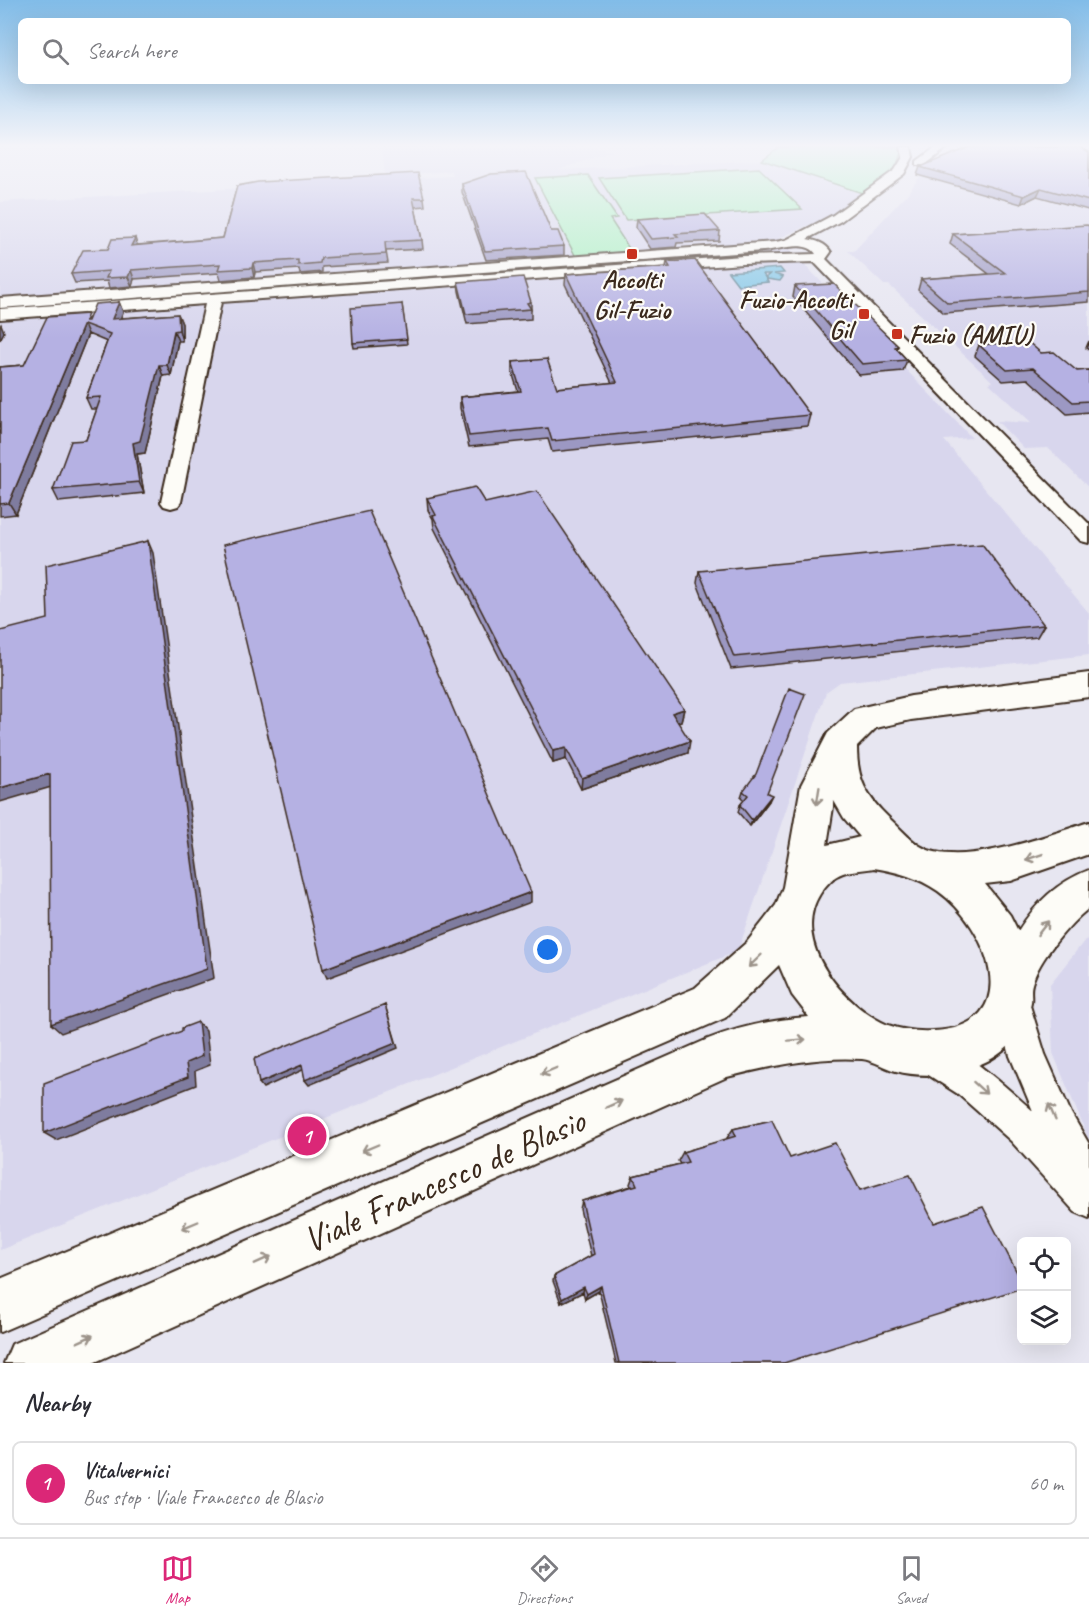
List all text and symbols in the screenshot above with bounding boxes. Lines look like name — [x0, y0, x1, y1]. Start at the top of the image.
search box — [18, 18, 1071, 84]
icon: search — [39, 35, 72, 68]
text: Search here — [87, 37, 177, 65]
marker: Accolti Gil-Fuzio — [625, 247, 639, 261]
place label: Accolti Gil-Fuzio — [594, 263, 672, 326]
place label: Fuzio-Accolti Gil — [739, 283, 857, 346]
marker: Fuzio-Accolti Gil — [857, 307, 871, 321]
place label: Fuzio (AMIU) — [909, 318, 1035, 351]
marker: Fuzio (AMIU) — [890, 327, 904, 341]
one-way arrow — [812, 786, 823, 805]
one-way arrow — [1025, 852, 1044, 863]
one-way arrow — [1036, 920, 1049, 936]
your location — [533, 935, 562, 964]
one-way arrow — [748, 954, 763, 968]
one-way arrow — [786, 1034, 806, 1045]
one-way arrow — [540, 1067, 558, 1078]
one-way arrow — [972, 1081, 987, 1095]
street label: Viale Francesco de Blasio — [296, 1096, 594, 1263]
one-way arrow — [604, 1098, 623, 1109]
one-way arrow — [1046, 1104, 1057, 1122]
pin: 1 — [288, 1114, 326, 1158]
one-way arrow — [361, 1143, 379, 1154]
one-way arrow — [182, 1219, 200, 1231]
map controls — [1017, 1237, 1071, 1345]
button: locate — [1017, 1237, 1071, 1291]
one-way arrow — [253, 1254, 272, 1265]
button: layers — [1017, 1291, 1071, 1345]
one-way arrow — [75, 1333, 93, 1345]
text: Nearby — [24, 1386, 89, 1419]
text: Vitalvernici — [83, 1457, 168, 1485]
text: 1 — [41, 1471, 50, 1496]
text: 60 m — [1029, 1471, 1063, 1496]
text: Bus stop · Viale Francesco de Blasio — [83, 1485, 322, 1510]
tab: Map — [161, 1552, 194, 1608]
tab: Directions — [517, 1552, 572, 1608]
tab: Saved — [895, 1552, 928, 1608]

